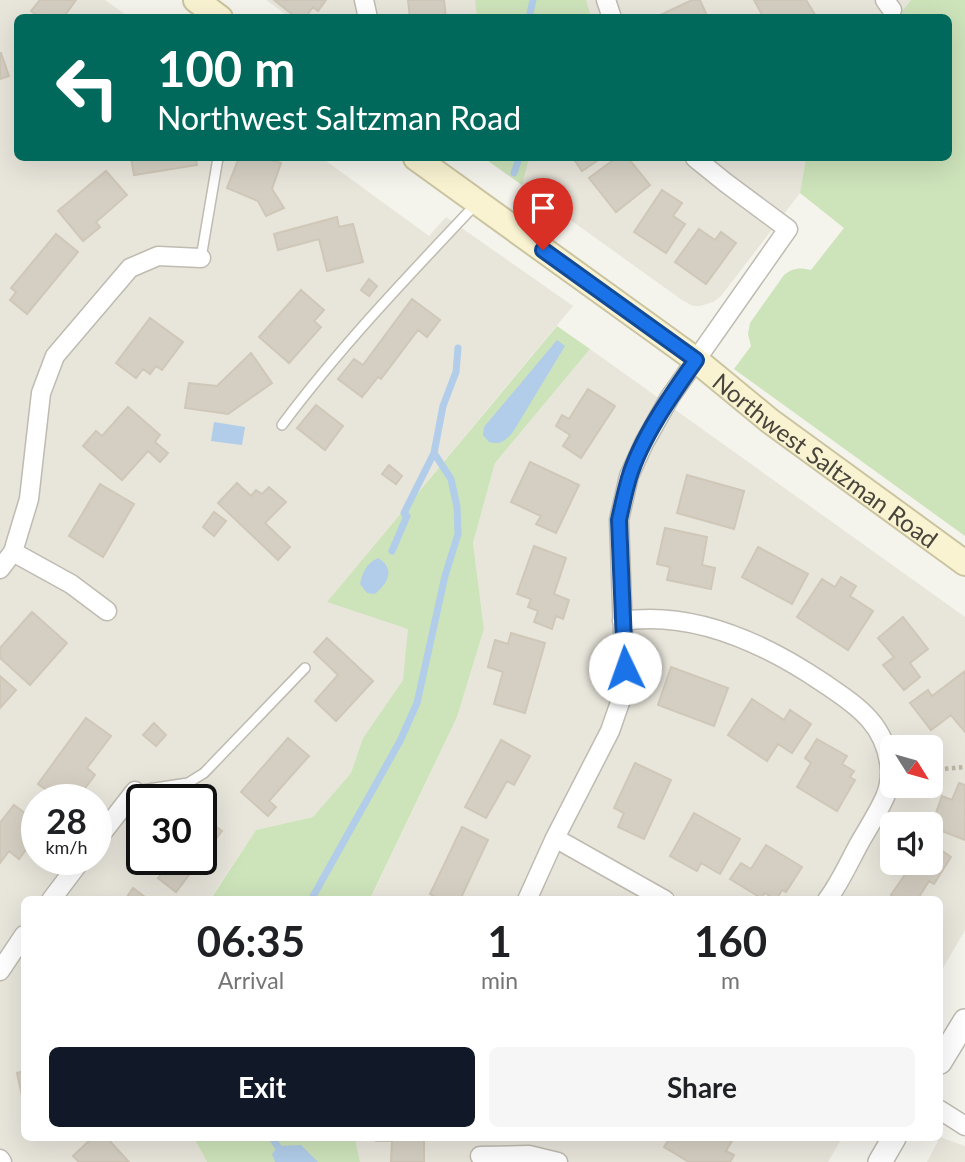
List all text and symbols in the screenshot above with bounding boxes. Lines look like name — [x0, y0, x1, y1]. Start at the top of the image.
text: 100 m — [157, 39, 295, 97]
icon: left — [42, 42, 133, 133]
text: Northwest Saltzman Road — [157, 98, 521, 137]
pin — [513, 178, 573, 250]
icon: arrive — [524, 189, 562, 227]
street label: Northwest Saltzman Road — [708, 366, 944, 553]
position arrow — [588, 631, 662, 705]
north arrow — [880, 735, 943, 798]
map controls — [880, 735, 943, 875]
speed limit sign: 30 — [126, 784, 217, 875]
text: 28 — [46, 799, 87, 841]
button: sound — [880, 812, 943, 875]
text: km/h — [45, 836, 88, 858]
text: 06:35 — [197, 916, 305, 966]
text: 1 — [487, 916, 512, 966]
text: 160 — [694, 916, 767, 966]
text: Arrival — [218, 966, 284, 994]
text: min — [481, 966, 518, 994]
text: m — [721, 966, 740, 994]
button: Exit — [49, 1047, 475, 1127]
button: Share — [489, 1047, 915, 1127]

